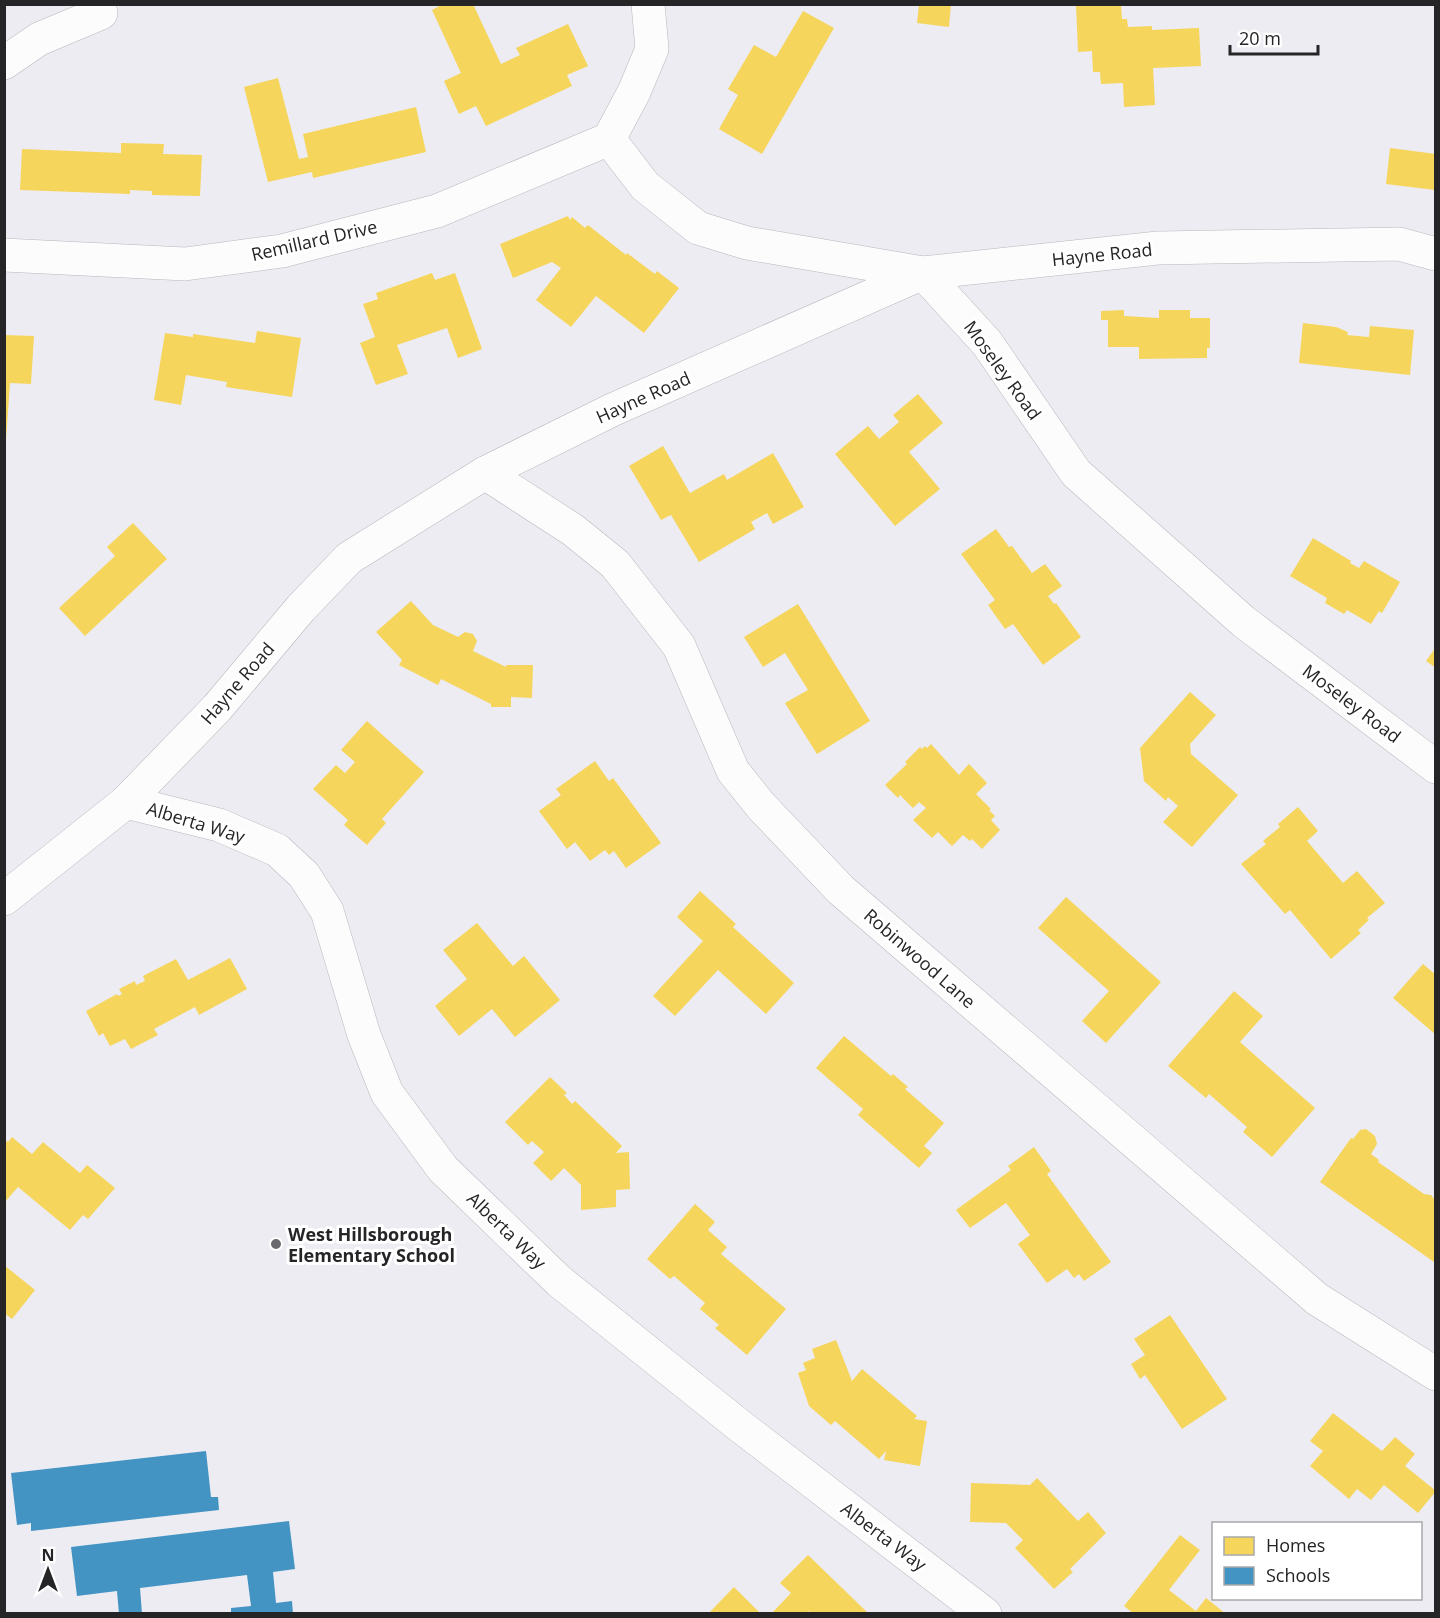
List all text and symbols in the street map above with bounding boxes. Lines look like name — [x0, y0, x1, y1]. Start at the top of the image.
scale bar — [1230, 18, 1318, 56]
text: 20 m — [1239, 26, 1281, 50]
street label: Remillard Drive — [249, 214, 379, 266]
street label: Hayne Road — [1050, 237, 1154, 271]
street label: Moseley Road — [959, 316, 1047, 424]
street label: Hayne Road — [592, 365, 694, 429]
street label: Hayne Road — [195, 637, 279, 729]
street label: Moseley Road — [1298, 658, 1406, 748]
street label: Alberta Way — [144, 796, 249, 849]
street label: Robinwood Lane — [859, 903, 981, 1013]
street label: Alberta Way — [462, 1186, 552, 1274]
place label: West Hillsborough Elementary School — [288, 1222, 455, 1267]
marker: West Hillsborough Elementary School — [269, 1237, 283, 1251]
street label: Alberta Way — [836, 1496, 932, 1577]
legend — [1212, 1522, 1422, 1600]
text: Homes — [1266, 1533, 1325, 1557]
north arrow — [18, 1540, 78, 1600]
text: N — [41, 1544, 55, 1566]
text: Schools — [1266, 1563, 1330, 1587]

